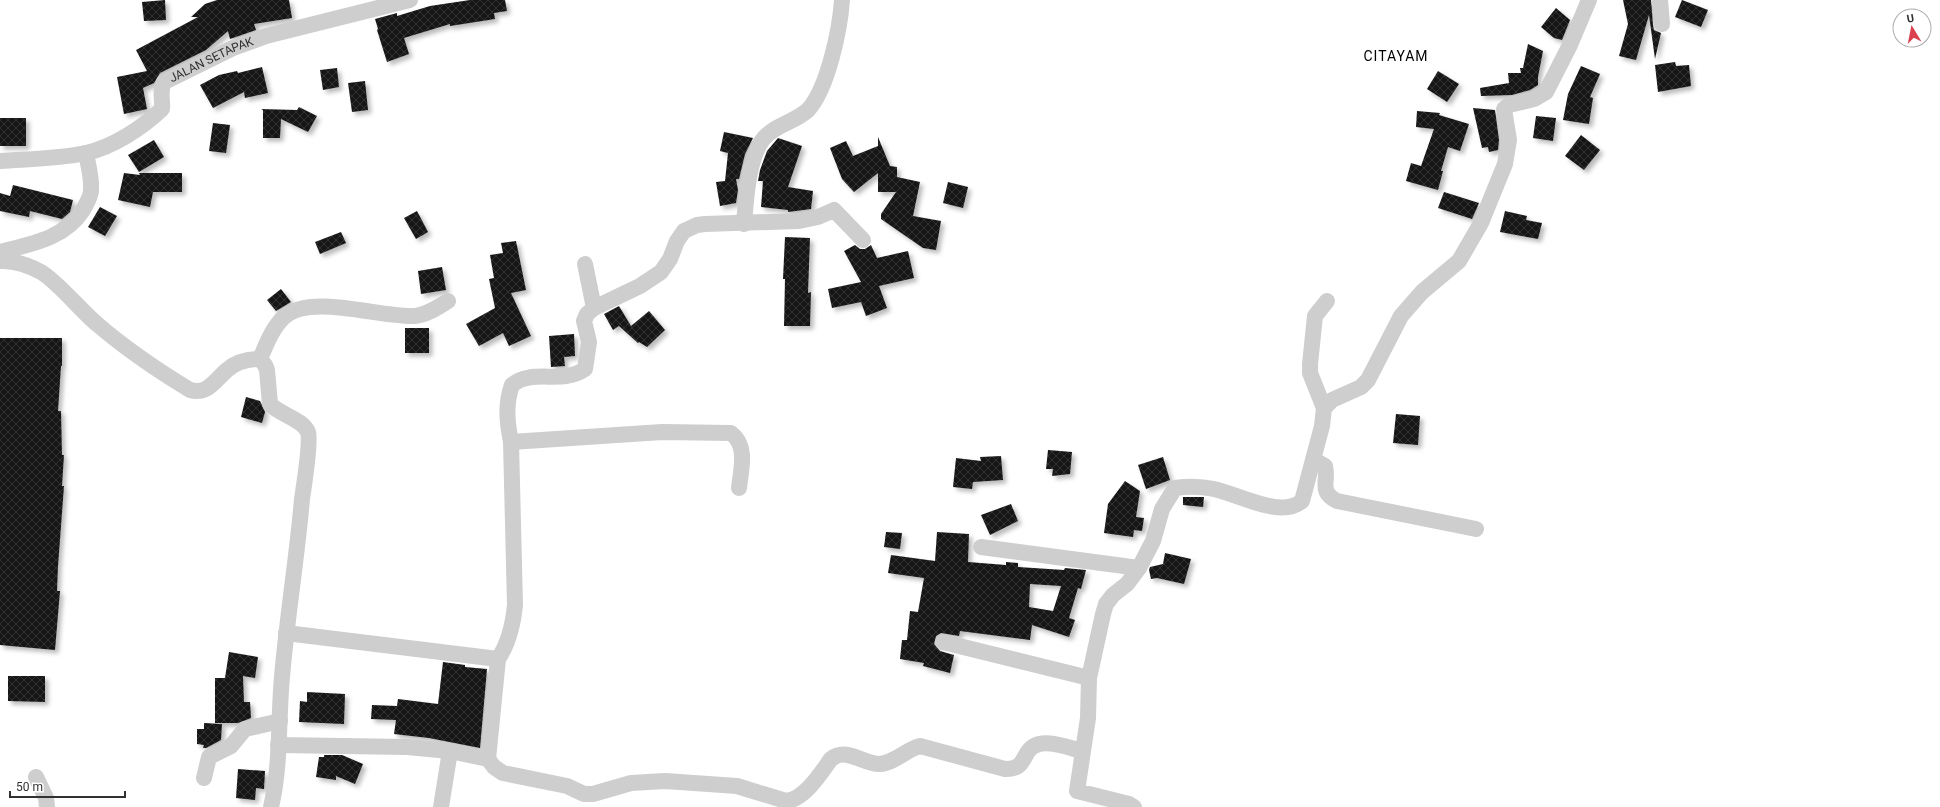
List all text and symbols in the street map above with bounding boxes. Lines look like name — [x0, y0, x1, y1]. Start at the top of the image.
north arrow — [1892, 8, 1932, 48]
text: U — [1906, 12, 1915, 26]
street label: JALAN SETAPAK — [167, 34, 256, 85]
district label: CITAYAM — [1363, 48, 1429, 64]
scale bar — [10, 773, 125, 799]
text: 50 m — [16, 780, 43, 794]

